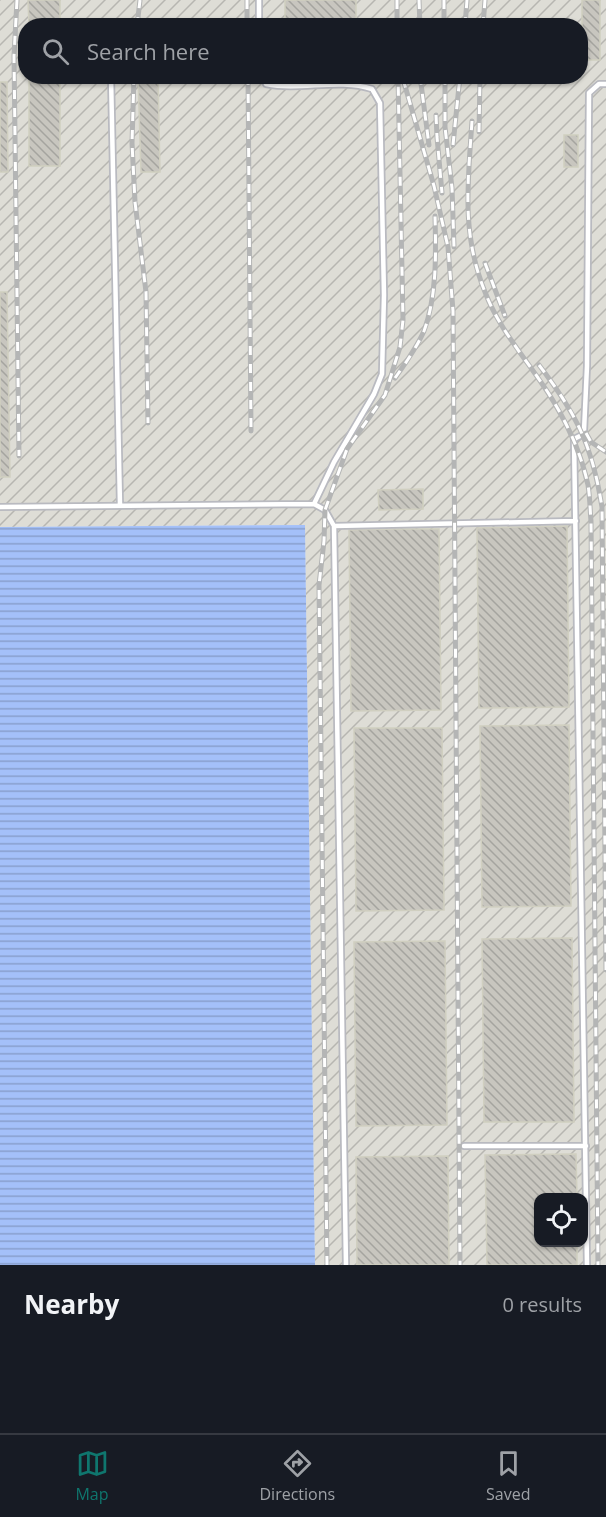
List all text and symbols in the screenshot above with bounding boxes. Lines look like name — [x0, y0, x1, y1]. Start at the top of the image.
search box — [18, 18, 588, 84]
icon: search — [39, 35, 72, 68]
text: Search here — [87, 36, 210, 66]
map controls — [534, 1193, 588, 1247]
button: locate — [534, 1193, 588, 1247]
text: Nearby — [24, 1286, 119, 1322]
text: 0 results — [502, 1291, 582, 1318]
tab: Map — [75, 1447, 109, 1505]
tab: Directions — [259, 1447, 335, 1505]
tab: Saved — [486, 1447, 531, 1505]

